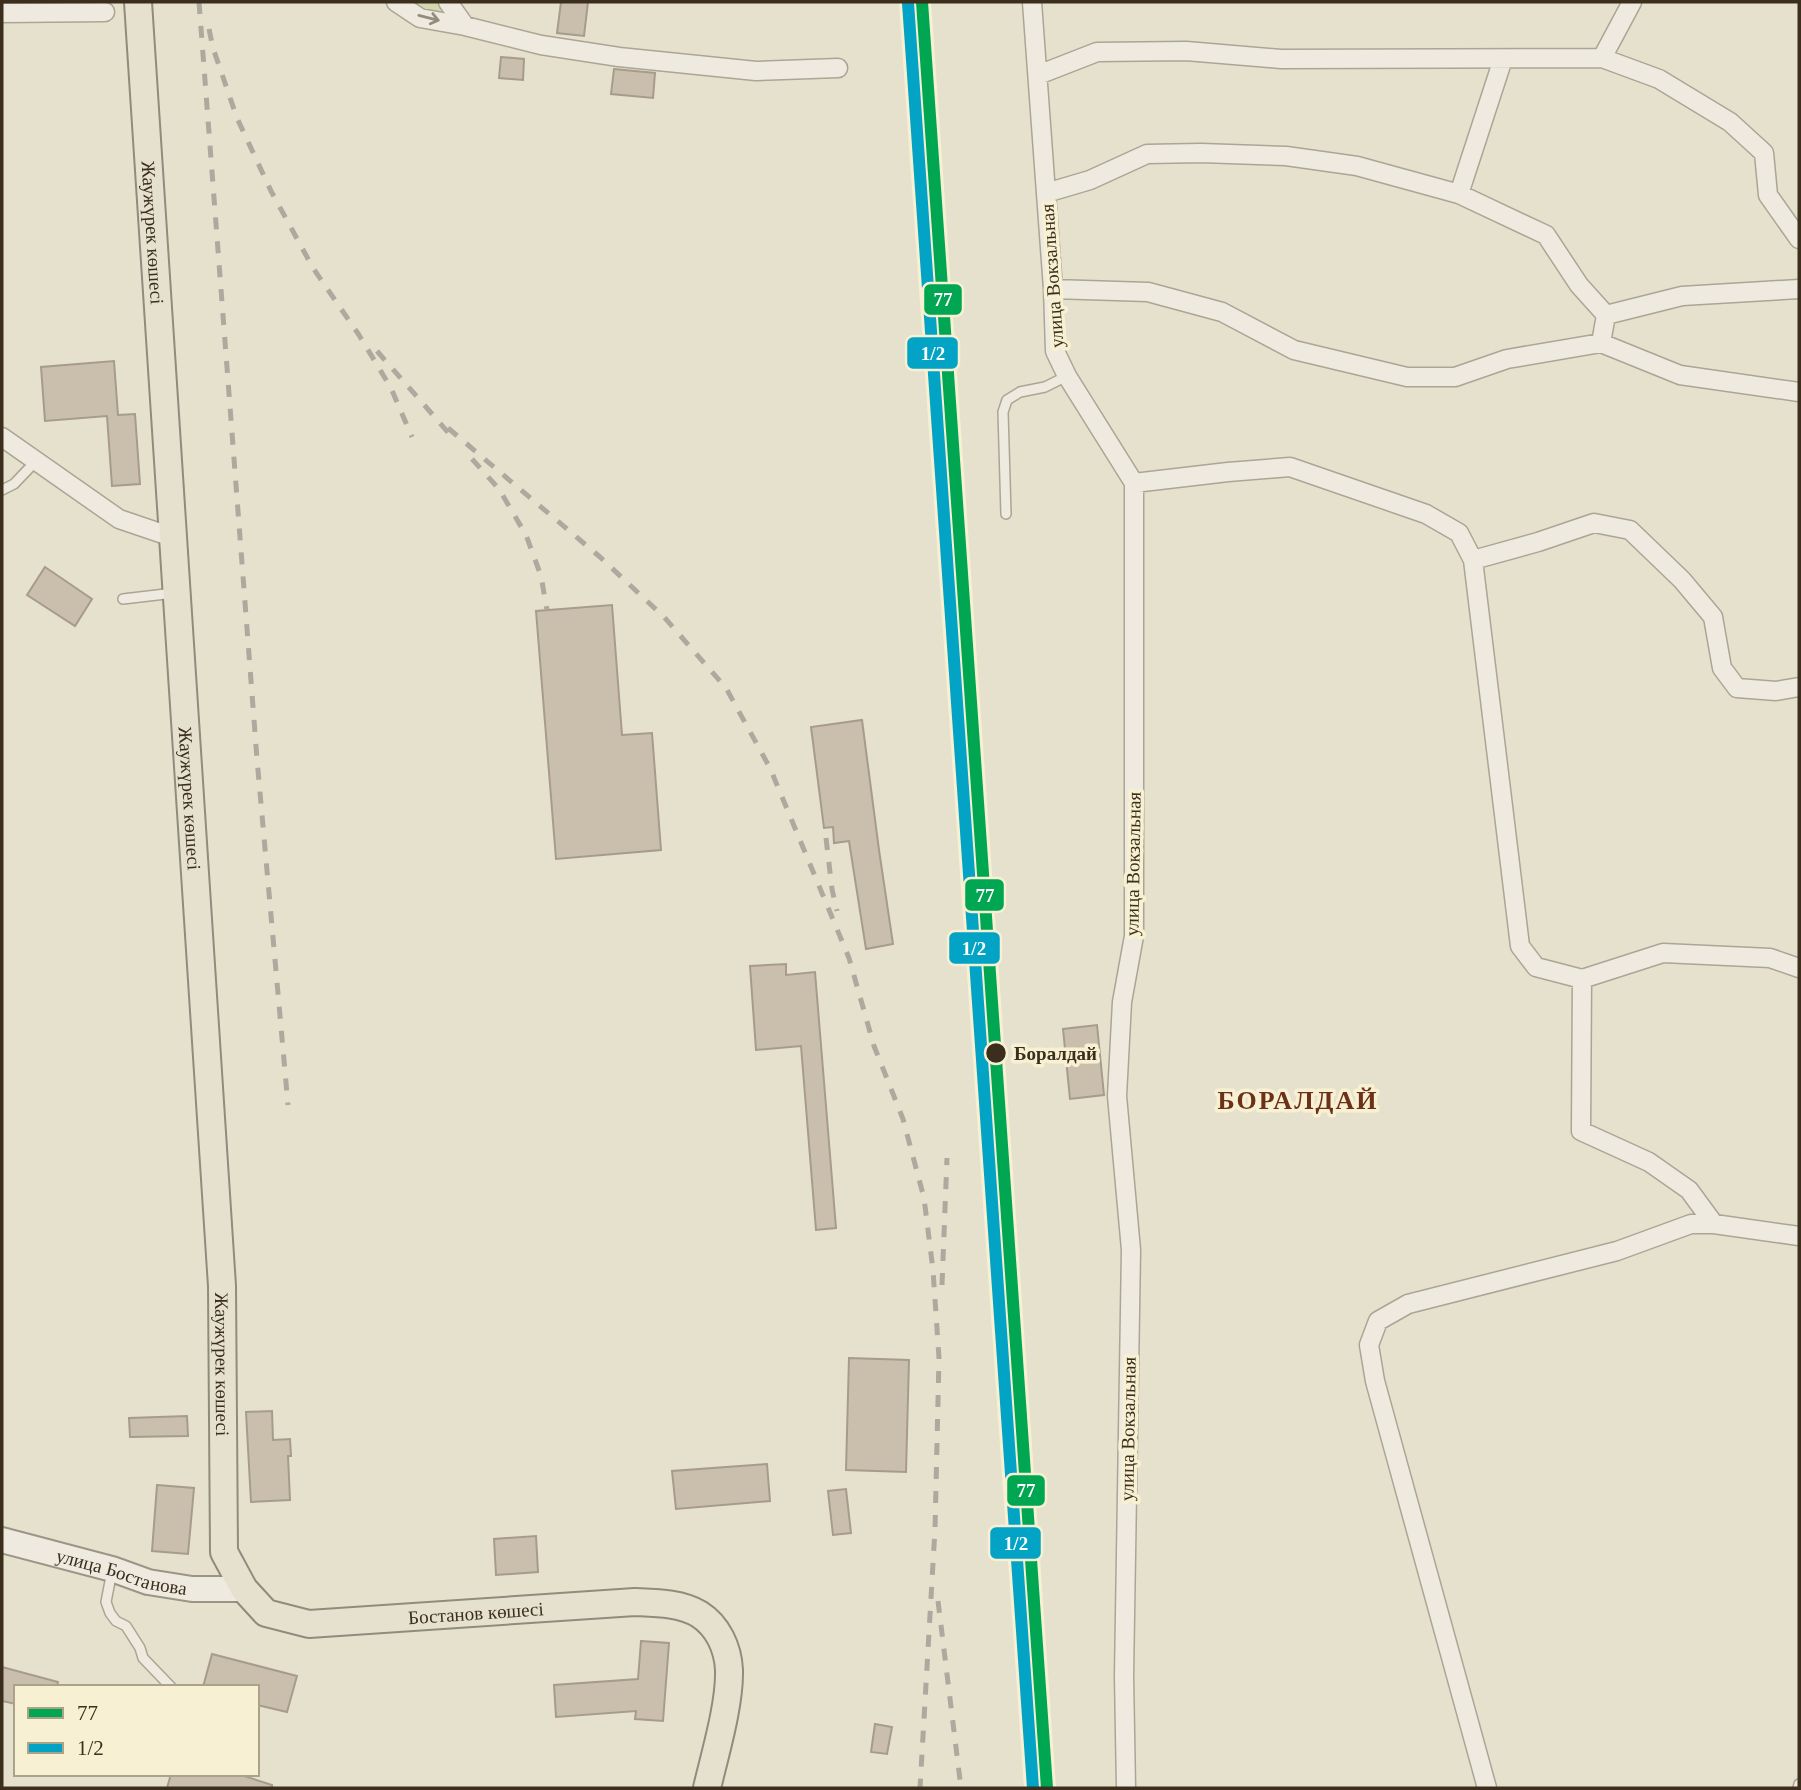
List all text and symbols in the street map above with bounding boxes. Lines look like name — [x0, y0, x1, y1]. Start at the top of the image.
one-way arrow — [417, 12, 439, 25]
street label: Жаужүрек көшесі — [138, 160, 168, 305]
street label: улица Вокзальная — [1036, 203, 1068, 349]
line badge: 77 — [923, 283, 963, 316]
text: 77 — [934, 289, 953, 310]
line badge: 1/2 — [906, 336, 959, 370]
text: 1/2 — [921, 343, 945, 364]
street label: Жаужүрек көшесі — [175, 726, 205, 871]
street label: улица Вокзальная — [1121, 791, 1145, 936]
line badge: 77 — [964, 878, 1005, 912]
text: 77 — [976, 885, 995, 906]
line badge: 1/2 — [948, 931, 1001, 965]
text: 1/2 — [962, 938, 986, 959]
marker: Боралдай — [984, 1041, 1008, 1065]
place label: Боралдай — [1014, 1043, 1097, 1064]
district label: БОРАЛДАЙ — [1218, 1086, 1378, 1115]
street label: Жаужүрек көшесі — [212, 1292, 234, 1436]
street label: улица Вокзальная — [1116, 1356, 1140, 1501]
line badge: 77 — [1006, 1474, 1046, 1507]
text: 77 — [1017, 1480, 1036, 1501]
line badge: 1/2 — [989, 1526, 1042, 1560]
text: 1/2 — [1004, 1533, 1028, 1554]
street label: улица Бостанова — [54, 1544, 189, 1599]
street label: Бостанов көшесі — [407, 1598, 544, 1628]
legend — [14, 1685, 259, 1776]
text: 77 — [77, 1701, 98, 1725]
text: 1/2 — [77, 1736, 104, 1760]

